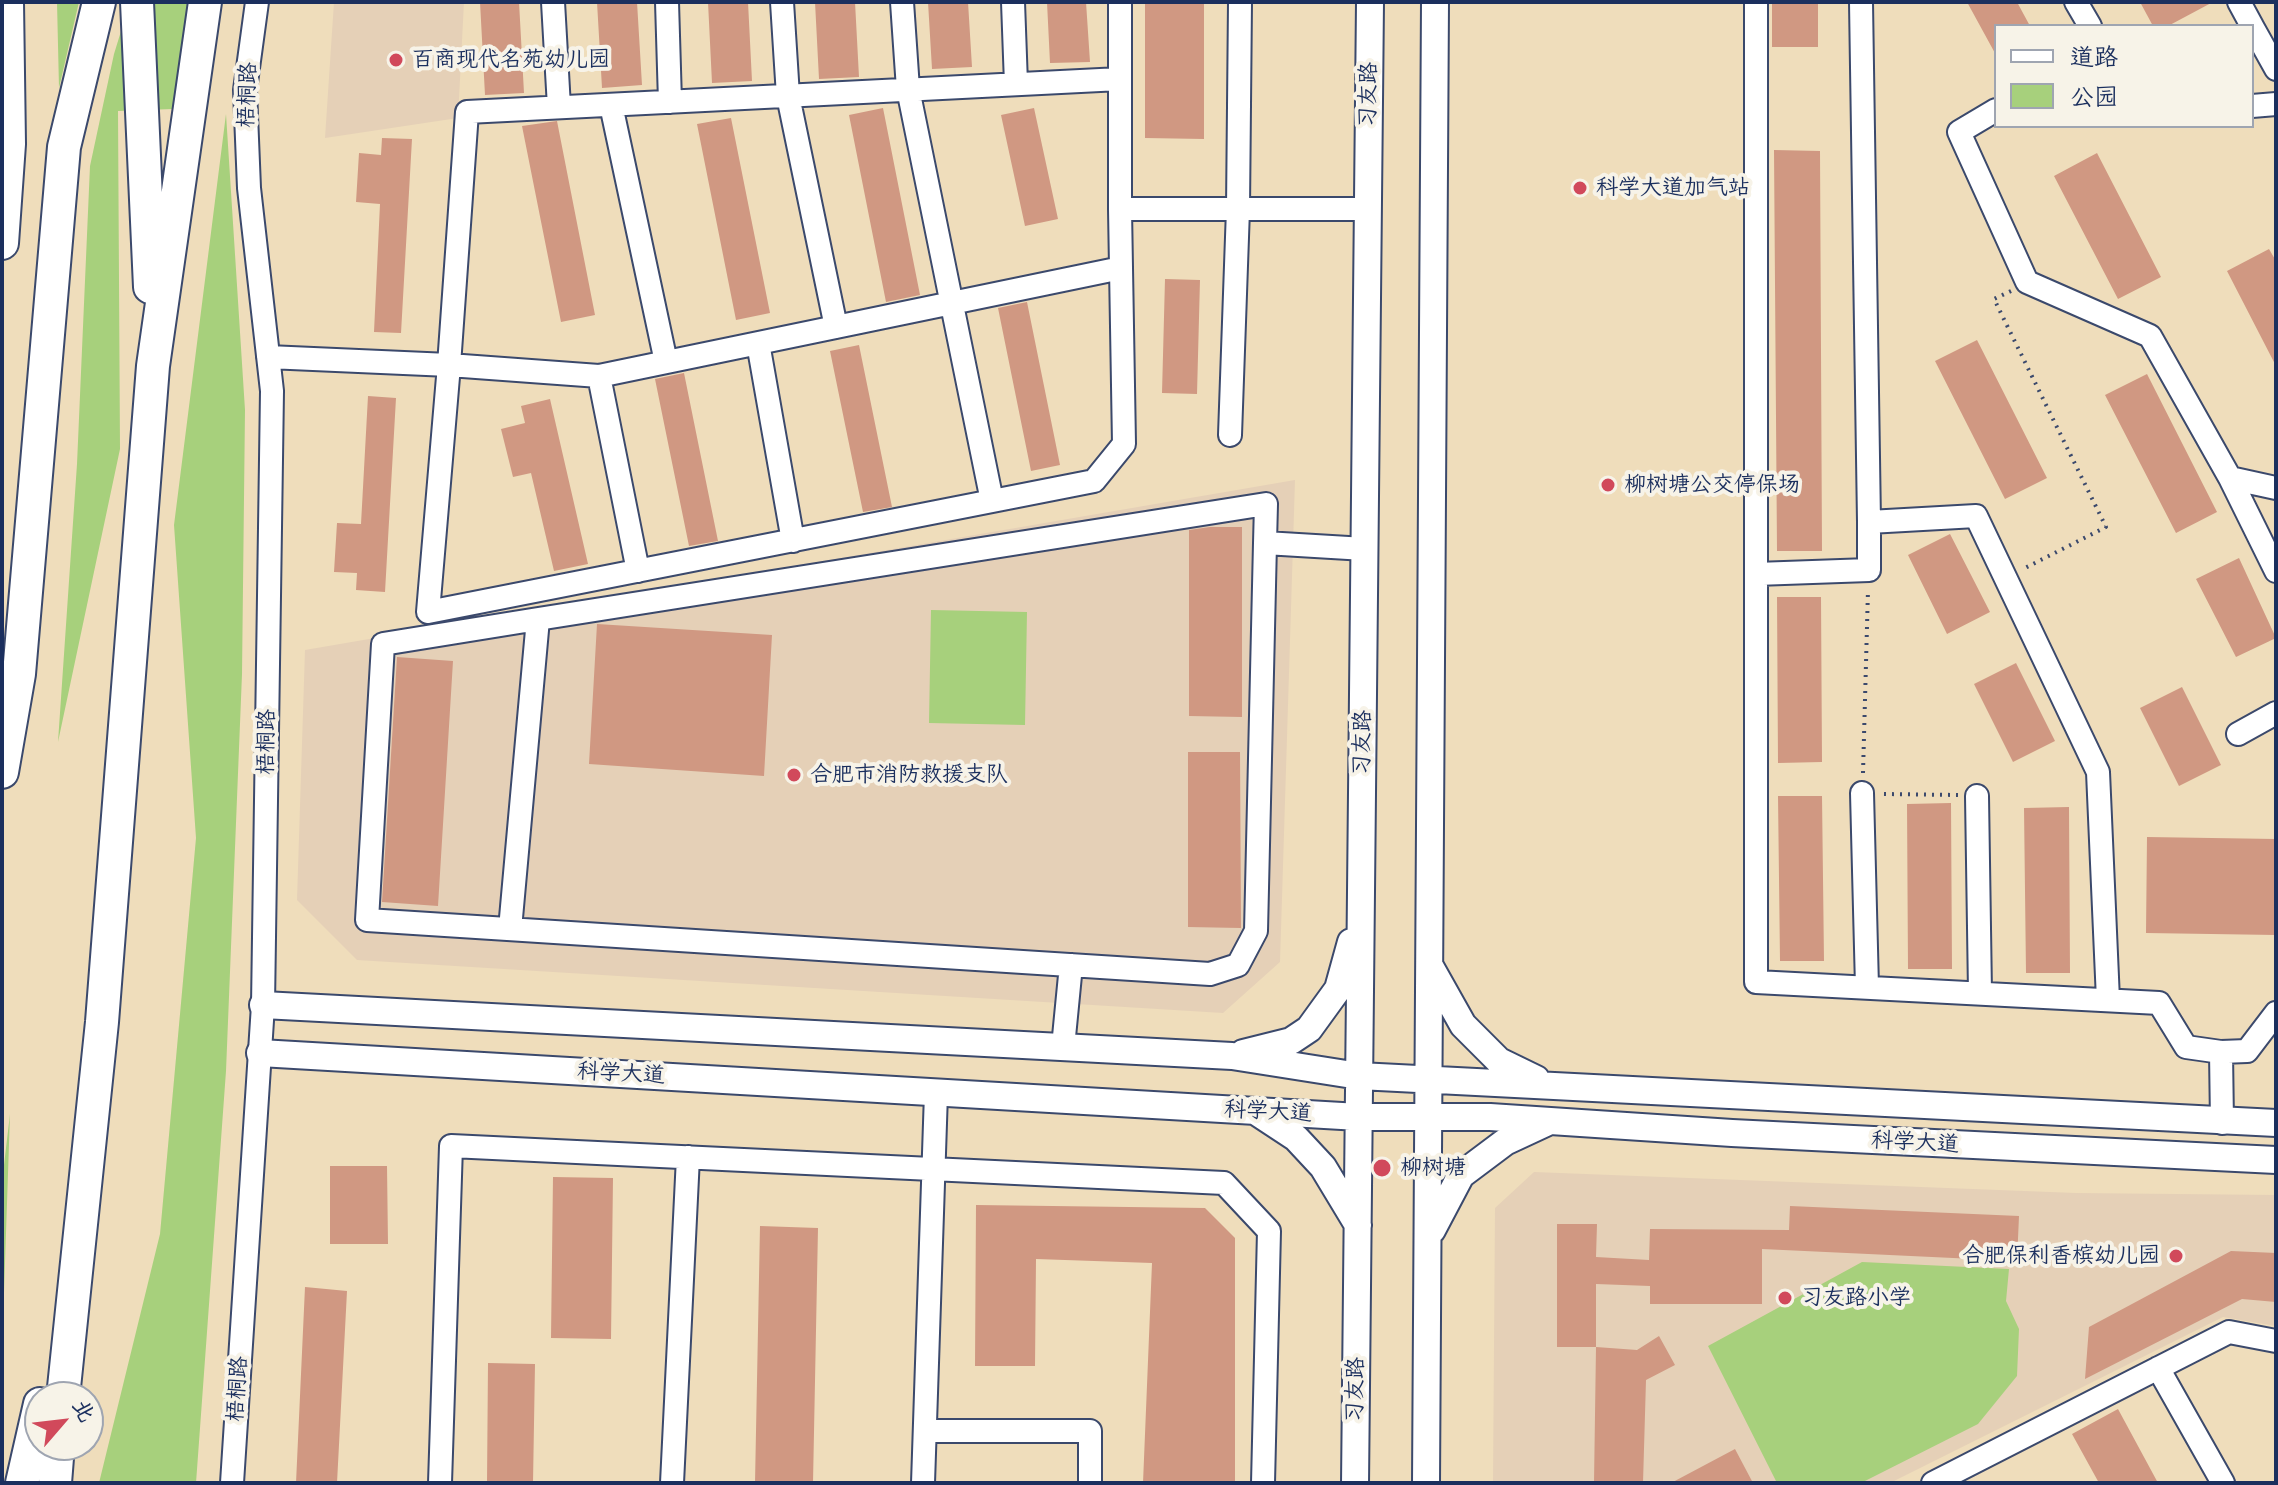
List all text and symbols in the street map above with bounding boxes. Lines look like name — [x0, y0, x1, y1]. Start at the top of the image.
legend — [1994, 24, 2254, 128]
text: 道路 — [2070, 41, 2118, 73]
place label: 百商现代名苑幼儿园 — [412, 47, 610, 73]
marker: 百商现代名苑幼儿园 — [387, 51, 405, 69]
street label: 梧桐路 — [234, 62, 262, 128]
street label: 习友路 — [1355, 62, 1383, 128]
text: 公园 — [2070, 81, 2118, 113]
place label: 科学大道加气站 — [1596, 175, 1750, 201]
marker: 科学大道加气站 — [1571, 179, 1589, 197]
place label: 柳树塘公交停保场 — [1624, 472, 1800, 498]
marker: 柳树塘公交停保场 — [1599, 476, 1617, 494]
street label: 梧桐路 — [253, 709, 281, 775]
street label: 习友路 — [1349, 710, 1377, 776]
place label: 合肥市消防救援支队 — [810, 762, 1008, 788]
marker: 合肥市消防救援支队 — [785, 766, 803, 784]
street label: 科学大道 — [576, 1059, 666, 1089]
street label: 科学大道 — [1223, 1097, 1313, 1127]
street label: 科学大道 — [1870, 1128, 1960, 1158]
place label: 柳树塘 — [1400, 1155, 1466, 1181]
marker: 柳树塘 — [1371, 1157, 1393, 1179]
place label: 合肥保利香槟幼儿园 — [1962, 1243, 2160, 1269]
marker: 合肥保利香槟幼儿园 — [2167, 1247, 2185, 1265]
place label: 习友路小学 — [1801, 1285, 1911, 1311]
marker: 习友路小学 — [1776, 1289, 1794, 1307]
street label: 梧桐路 — [223, 1355, 253, 1423]
street label: 习友路 — [1342, 1357, 1370, 1423]
north arrow — [24, 1381, 104, 1461]
text: 北 — [66, 1394, 102, 1427]

